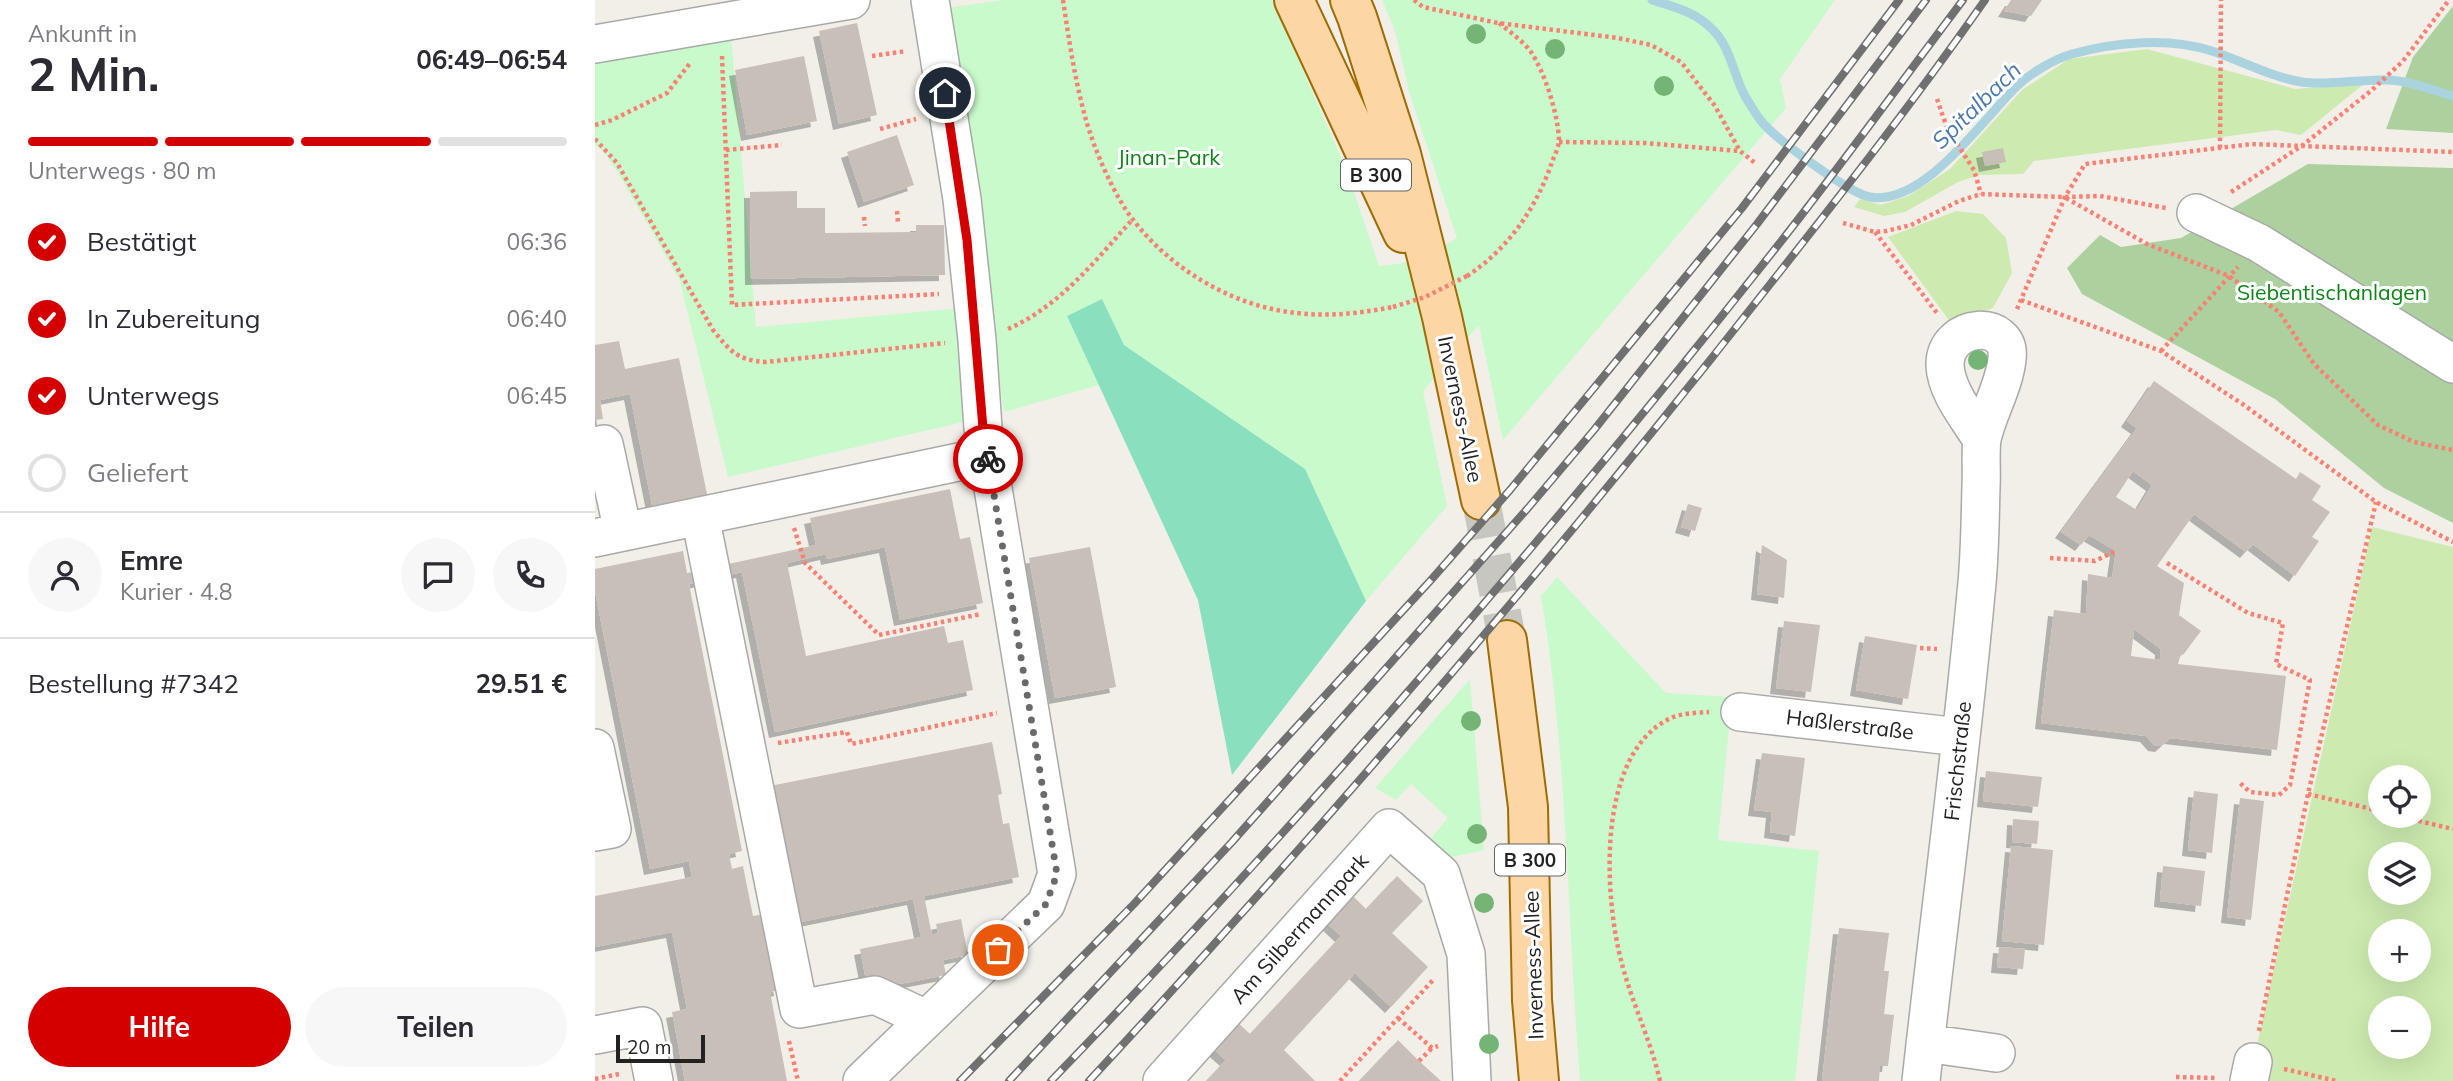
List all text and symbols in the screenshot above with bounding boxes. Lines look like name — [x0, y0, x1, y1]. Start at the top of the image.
text: Ankunft in — [28, 19, 137, 48]
text: 06:49–06:54 — [416, 43, 567, 76]
text: 2 Min. — [28, 45, 159, 103]
water label: Spitalbach — [1925, 55, 2027, 155]
pin — [915, 63, 975, 123]
icon: home — [926, 74, 964, 112]
park label: Jinan-Park — [1118, 144, 1220, 170]
text: Unterwegs · 80 m — [28, 156, 216, 185]
road number: B 300 — [1341, 160, 1411, 190]
icon: check — [28, 223, 66, 261]
text: Bestätigt — [87, 225, 196, 258]
text: 06:36 — [507, 227, 567, 256]
park label: Siebentischanlagen — [2237, 279, 2427, 305]
icon: check — [28, 300, 66, 338]
text: In Zubereitung — [87, 302, 260, 335]
text: 06:40 — [507, 304, 567, 333]
street label: Inverness-Allee — [1433, 333, 1489, 485]
icon: check — [28, 377, 66, 415]
text: Unterwegs — [87, 379, 220, 412]
text: 06:45 — [507, 381, 567, 410]
courier — [953, 424, 1023, 494]
icon: bike — [969, 440, 1007, 478]
text: Geliefert — [87, 456, 188, 489]
button: person — [28, 538, 102, 612]
button: chat — [401, 538, 475, 612]
button: phone — [493, 538, 567, 612]
text: Emre — [120, 544, 183, 577]
text: Kurier · 4.8 — [120, 577, 232, 606]
text: Bestellung #7342 — [28, 667, 239, 700]
text: 29.51 € — [475, 667, 567, 700]
street label: Frischstraße — [1938, 700, 1976, 822]
street label: Haßlerstraße — [1785, 703, 1915, 745]
map controls — [2368, 765, 2431, 1059]
button: locate — [2368, 765, 2431, 828]
button: layers — [2368, 842, 2431, 905]
road number: B 300 — [1495, 845, 1565, 876]
street label: Am Silbermannpark — [1225, 847, 1373, 1009]
street label: Inverness-Allee — [1517, 890, 1549, 1040]
button: + — [2368, 919, 2431, 982]
pin — [968, 920, 1028, 980]
icon: bag — [979, 931, 1017, 969]
button: Hilfe — [28, 987, 291, 1067]
button: Teilen — [305, 987, 567, 1067]
button: − — [2368, 996, 2431, 1059]
scale bar — [616, 1032, 705, 1064]
text: 20 m — [627, 1035, 671, 1059]

